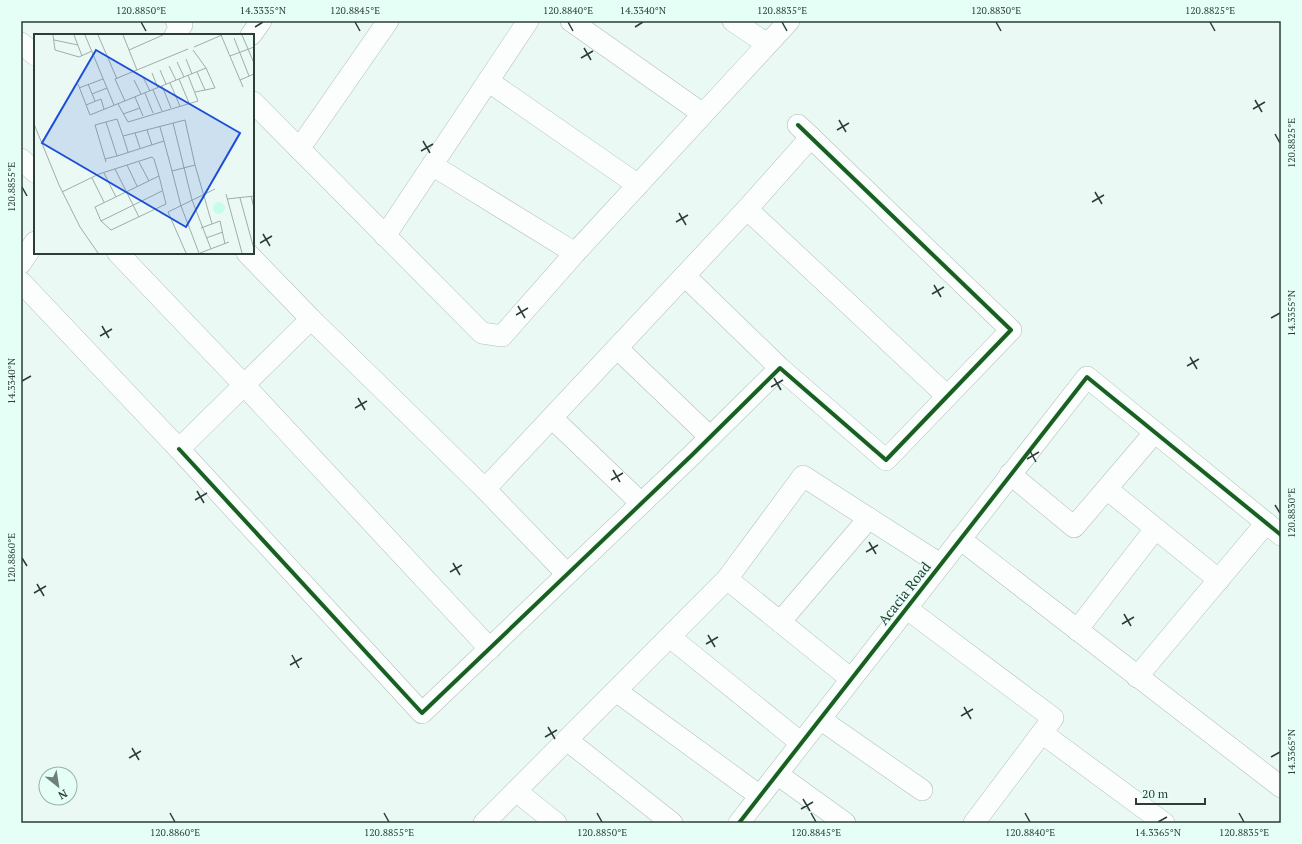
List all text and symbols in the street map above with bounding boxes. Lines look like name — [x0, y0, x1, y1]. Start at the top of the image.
text: 120.8850°E — [116, 4, 166, 17]
text: 14.3335°N — [240, 4, 287, 17]
text: 120.8845°E — [330, 4, 380, 17]
text: 120.8840°E — [543, 4, 593, 17]
text: 14.3340°N — [620, 4, 667, 17]
text: 120.8835°E — [757, 4, 807, 17]
text: 120.8830°E — [971, 4, 1021, 17]
text: 120.8825°E — [1185, 4, 1235, 17]
inset map — [34, 34, 254, 254]
text: 120.8825°E — [1285, 118, 1298, 168]
text: 120.8855°E — [5, 162, 18, 212]
text: 14.3355°N — [1285, 289, 1298, 336]
text: 14.3340°N — [5, 357, 18, 404]
text: 120.8830°E — [1285, 488, 1298, 538]
text: 120.8860°E — [5, 533, 18, 583]
street label: Acacia Road — [873, 557, 935, 628]
text: 14.3365°N — [1285, 728, 1298, 775]
north arrow — [38, 766, 78, 806]
scale bar — [1136, 780, 1205, 806]
text: 20 m — [1142, 786, 1169, 801]
text: N — [55, 787, 70, 803]
text: 120.8860°E — [150, 826, 200, 839]
text: 120.8855°E — [364, 826, 414, 839]
text: 120.8850°E — [577, 826, 627, 839]
text: 120.8845°E — [791, 826, 841, 839]
text: 120.8840°E — [1005, 826, 1055, 839]
text: 14.3365°N — [1135, 826, 1182, 839]
text: 120.8835°E — [1219, 826, 1269, 839]

